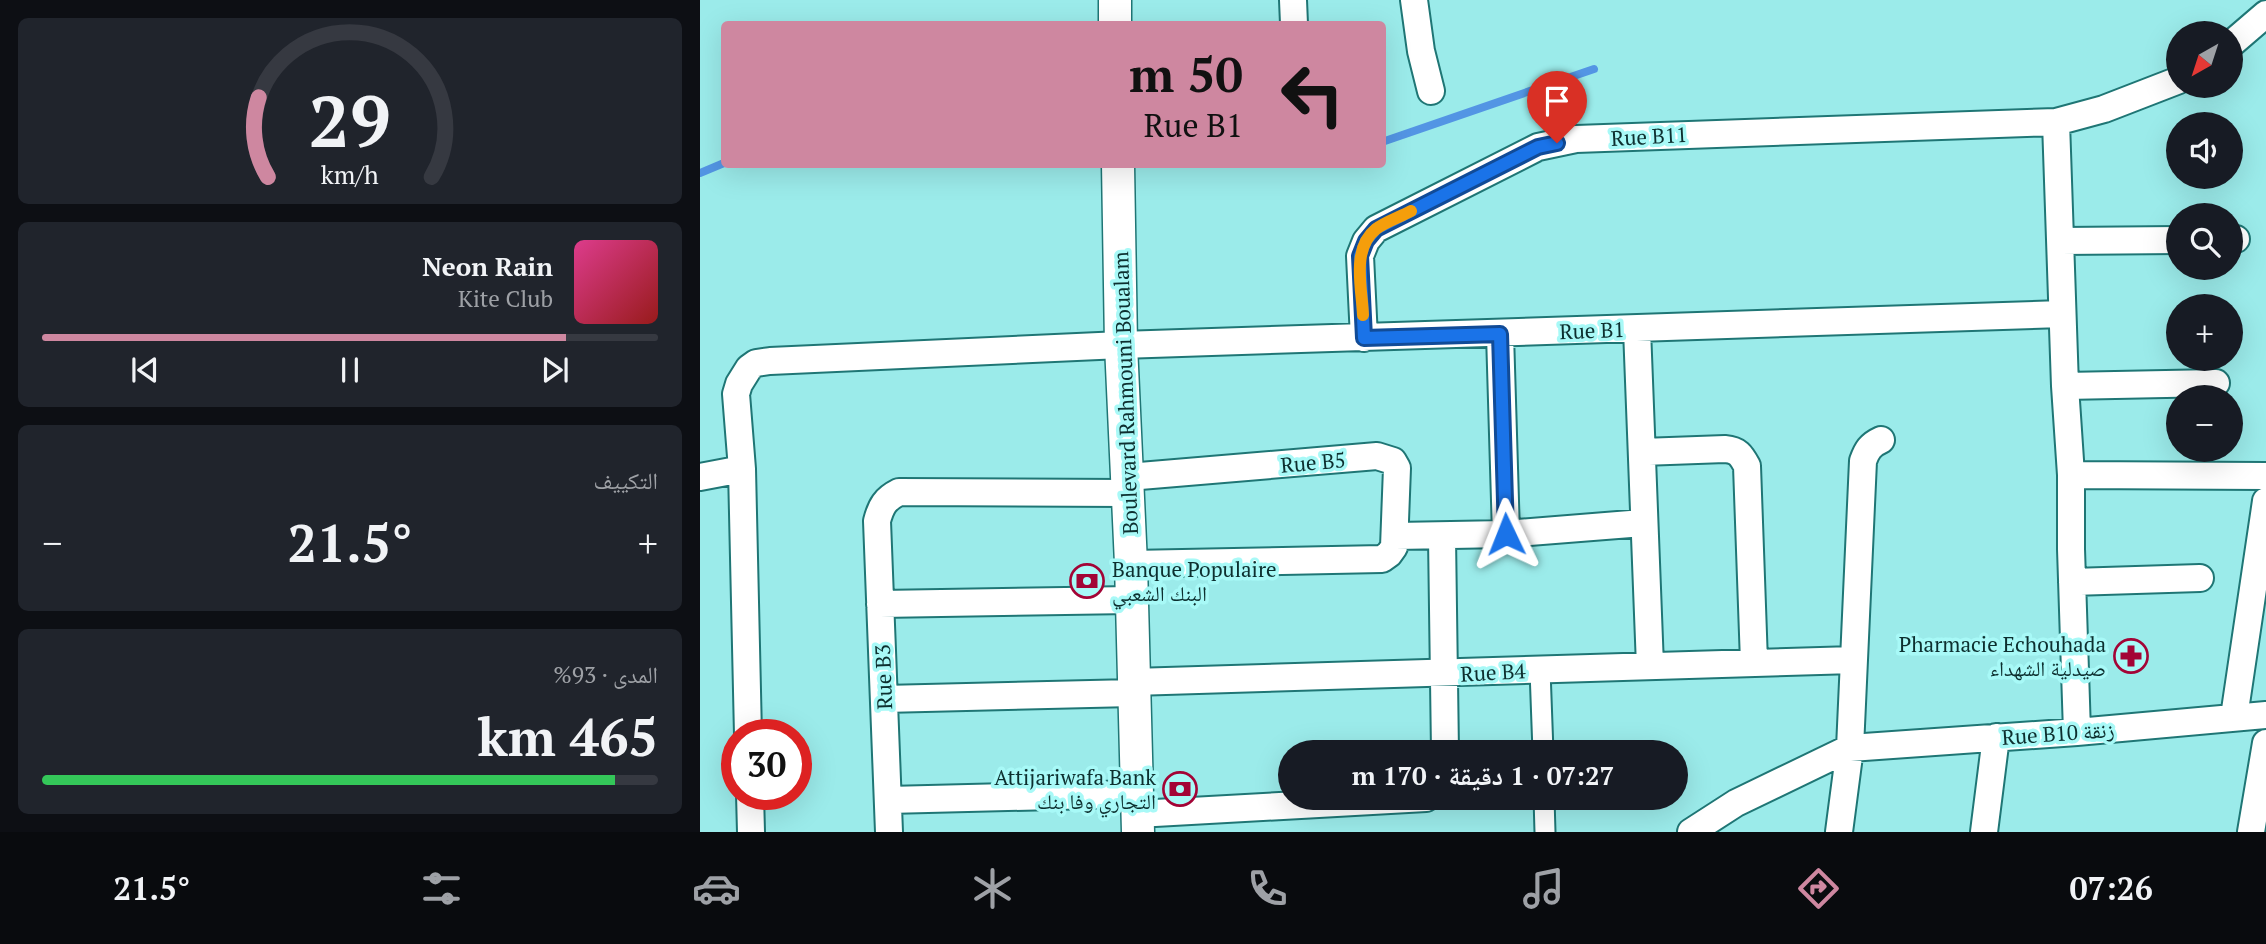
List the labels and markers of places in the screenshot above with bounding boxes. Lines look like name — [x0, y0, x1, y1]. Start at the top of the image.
pin — [1527, 71, 1587, 143]
place label: Banque Populaire البنك الشعبي — [1112, 555, 1277, 610]
bank icon: Banque Populaire البنك الشعبي — [1068, 562, 1106, 600]
place label: Pharmacie Echouhada صيدلية الشهداء — [1899, 630, 2106, 682]
pharmacy icon: Pharmacie Echouhada صيدلية الشهداء — [2112, 637, 2150, 675]
place label: Attijariwafa Bank التجاري وفا بنك — [994, 763, 1156, 818]
bank icon: Attijariwafa Bank التجاري وفا بنك — [1161, 770, 1199, 808]

